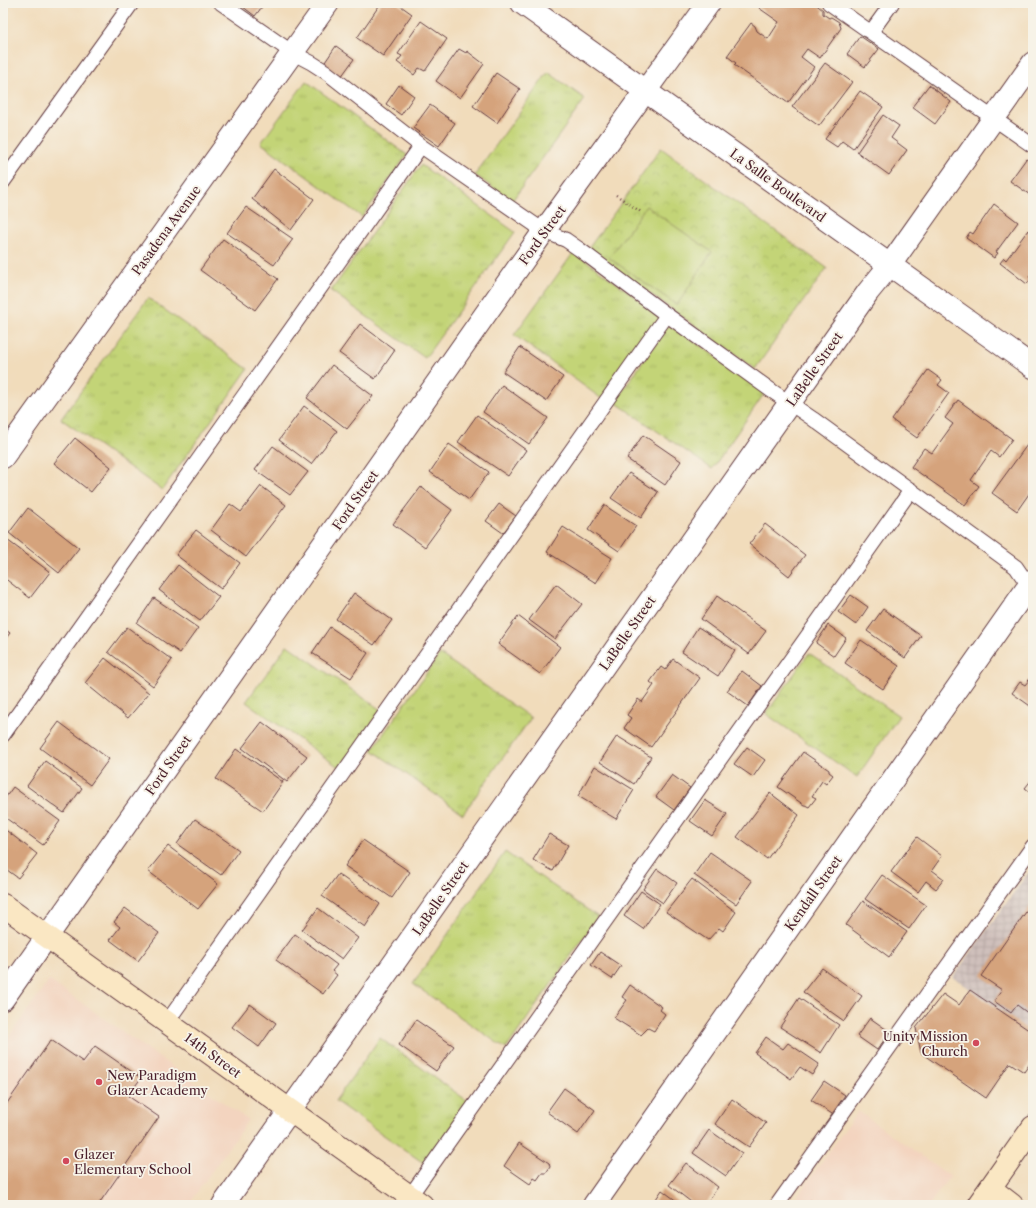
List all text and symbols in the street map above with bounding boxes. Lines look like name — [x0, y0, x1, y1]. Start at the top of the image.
street label: La Salle Boulevard — [727, 145, 829, 225]
street label: Pasadena Avenue — [128, 182, 204, 278]
street label: Ford Street — [515, 202, 569, 268]
street label: LaBelle Street — [782, 328, 846, 409]
street label: Ford Street — [329, 467, 382, 533]
street label: LaBelle Street — [595, 592, 659, 673]
street label: Ford Street — [142, 732, 195, 798]
street label: Kendall Street — [781, 852, 845, 934]
street label: LaBelle Street — [408, 857, 472, 938]
place label: Unity Mission Church — [883, 1028, 968, 1059]
street label: 14th Street — [182, 1029, 245, 1081]
marker: Unity Mission Church — [971, 1038, 981, 1048]
place label: New Paradigm Glazer Academy — [107, 1067, 208, 1098]
marker: New Paradigm Glazer Academy — [94, 1077, 104, 1087]
place label: Glazer Elementary School — [74, 1146, 192, 1177]
marker: Glazer Elementary School — [61, 1156, 71, 1166]

